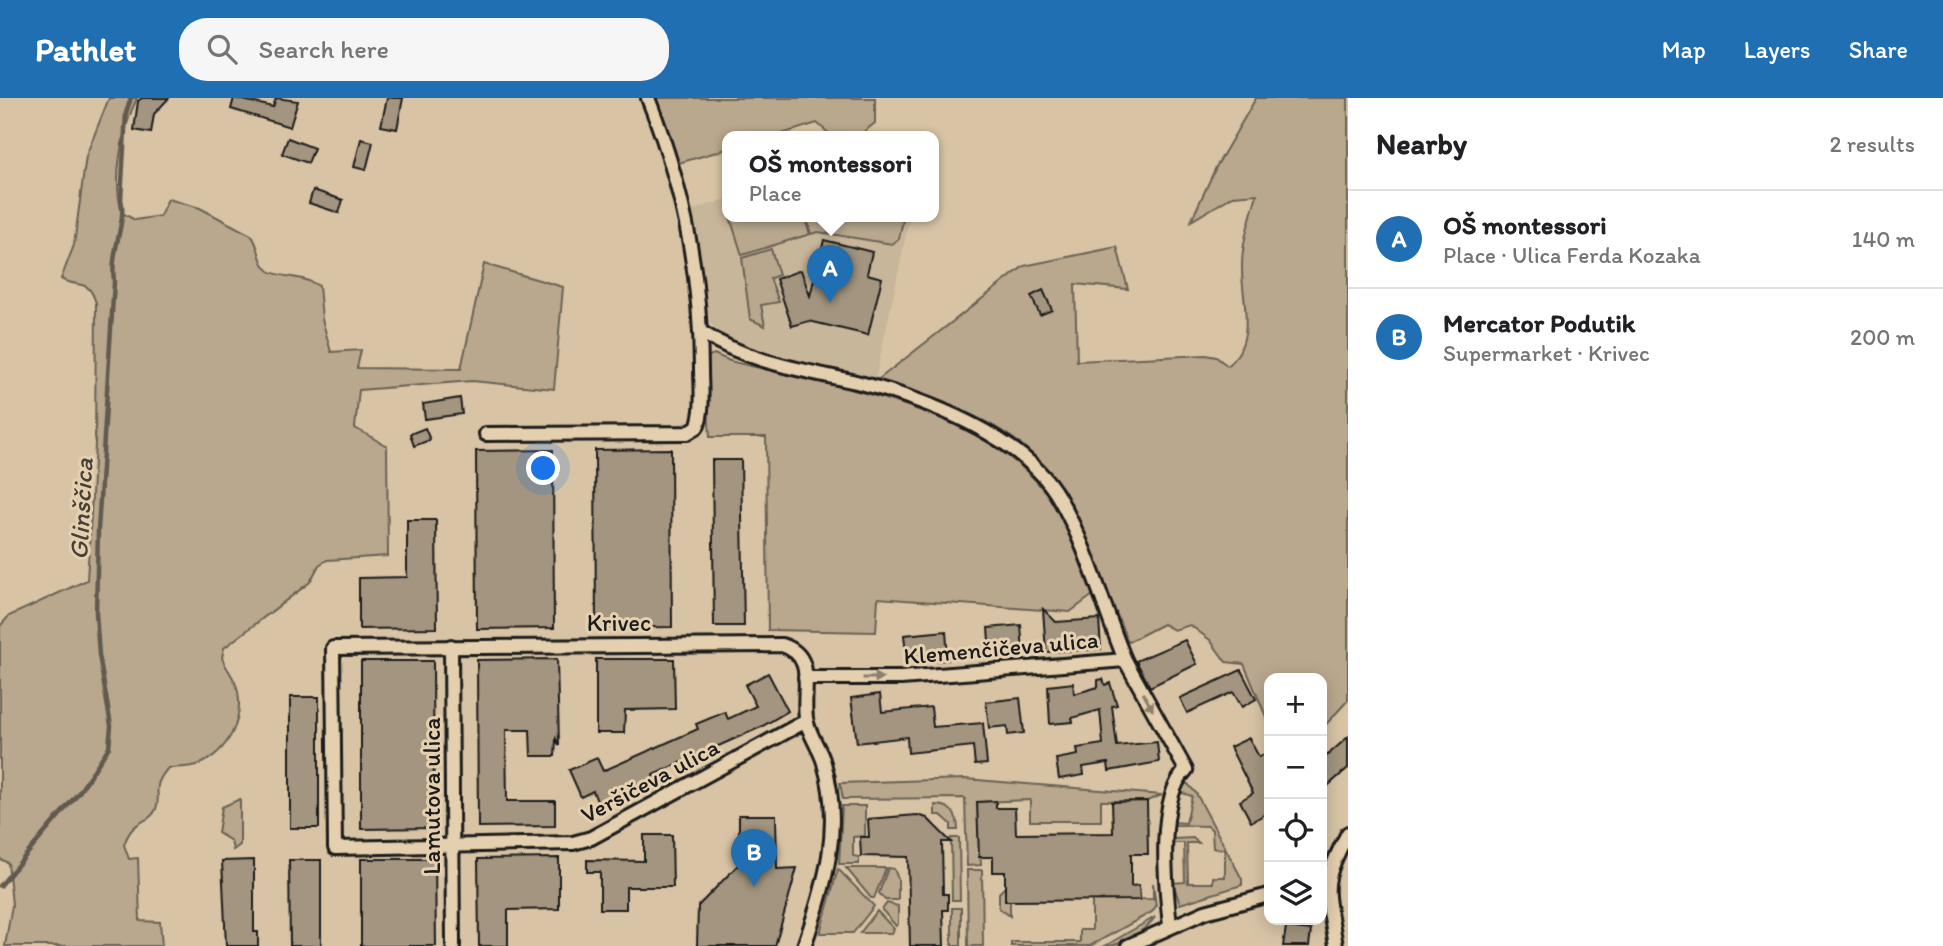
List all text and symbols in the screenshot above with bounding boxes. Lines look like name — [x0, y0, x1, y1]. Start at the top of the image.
search box — [179, 18, 669, 81]
text: Pathlet — [35, 30, 137, 69]
icon: search — [203, 30, 241, 68]
text: Search here — [259, 33, 389, 65]
text: Map — [1662, 35, 1706, 64]
text: Layers — [1744, 35, 1811, 64]
text: Share — [1849, 35, 1908, 64]
text: Nearby — [1376, 125, 1467, 162]
text: 2 results — [1829, 130, 1915, 158]
popup — [722, 131, 939, 222]
text: OŠ montessori — [749, 147, 912, 179]
text: Place — [749, 179, 802, 207]
text: OŠ montessori — [1443, 209, 1607, 241]
text: A — [1392, 225, 1406, 253]
text: 140 m — [1852, 225, 1915, 253]
text: Place · Ulica Ferda Kozaka — [1443, 241, 1701, 269]
pin: A — [807, 245, 853, 303]
text: Mercator Podutik — [1443, 307, 1635, 339]
text: B — [1392, 323, 1406, 351]
text: 200 m — [1850, 323, 1915, 351]
text: Supermarket · Krivec — [1443, 339, 1650, 367]
your location — [526, 451, 560, 485]
water label: Glinščica — [62, 457, 100, 561]
street label: Krivec — [587, 608, 651, 637]
street label: Klemenčičeva ulica — [902, 625, 1100, 670]
one-way arrow — [862, 672, 884, 684]
map controls — [1264, 673, 1327, 925]
button: + — [1264, 673, 1327, 736]
one-way arrow — [1142, 693, 1154, 712]
street label: Lamutova ulica — [417, 717, 446, 875]
street label: Veršičeva ulica — [576, 732, 724, 829]
button: − — [1264, 736, 1327, 799]
button: locate — [1264, 799, 1327, 862]
pin: B — [731, 829, 777, 887]
button: layers — [1264, 862, 1327, 925]

